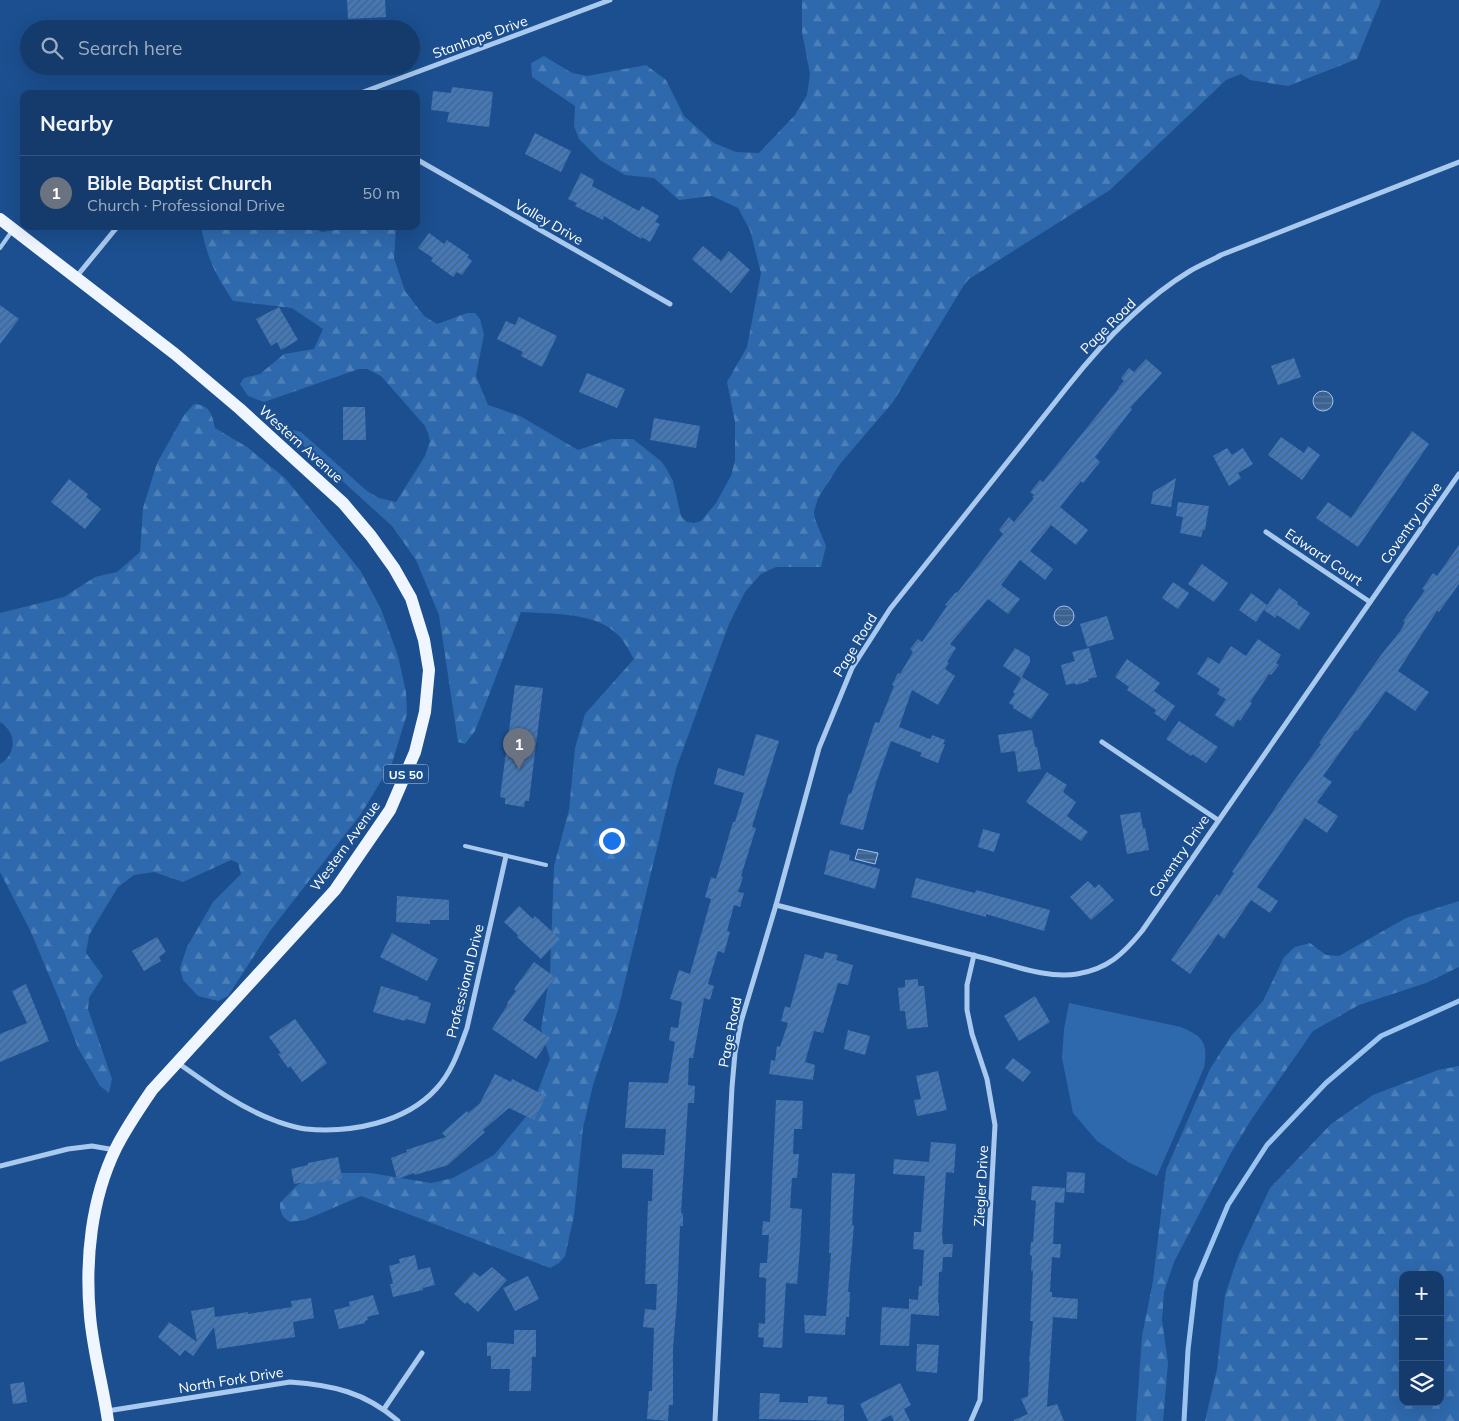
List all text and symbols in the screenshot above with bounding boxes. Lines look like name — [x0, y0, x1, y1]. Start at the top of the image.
street label: Stanhope Drive — [430, 11, 530, 63]
search box — [20, 20, 420, 75]
icon: search — [38, 34, 66, 62]
text: Search here — [78, 36, 182, 60]
text: Nearby — [40, 110, 113, 136]
text: Bible Baptist Church — [87, 171, 272, 195]
text: 1 — [51, 183, 61, 203]
text: 50 m — [363, 183, 400, 203]
text: Church · Professional Drive — [87, 195, 285, 215]
street label: Valley Drive — [511, 195, 587, 249]
street label: Page Road — [1076, 294, 1140, 358]
street label: Western Avenue — [255, 401, 347, 487]
street label: Coventry Drive — [1376, 479, 1446, 567]
street label: Edward Court — [1282, 524, 1366, 590]
street label: Page Road — [829, 610, 881, 680]
pin: 1 — [503, 728, 535, 769]
road number: US 50 — [384, 764, 428, 784]
street label: Western Avenue — [306, 797, 384, 895]
street label: Coventry Drive — [1145, 811, 1213, 901]
your location — [599, 828, 625, 854]
street label: Professional Drive — [442, 922, 488, 1040]
street label: Page Road — [714, 995, 746, 1069]
street label: Ziegler Drive — [970, 1145, 992, 1227]
map controls — [1399, 1271, 1444, 1406]
button: + — [1399, 1271, 1444, 1316]
button: − — [1399, 1316, 1444, 1361]
button: layers — [1399, 1361, 1444, 1406]
street label: North Fork Drive — [177, 1363, 285, 1397]

